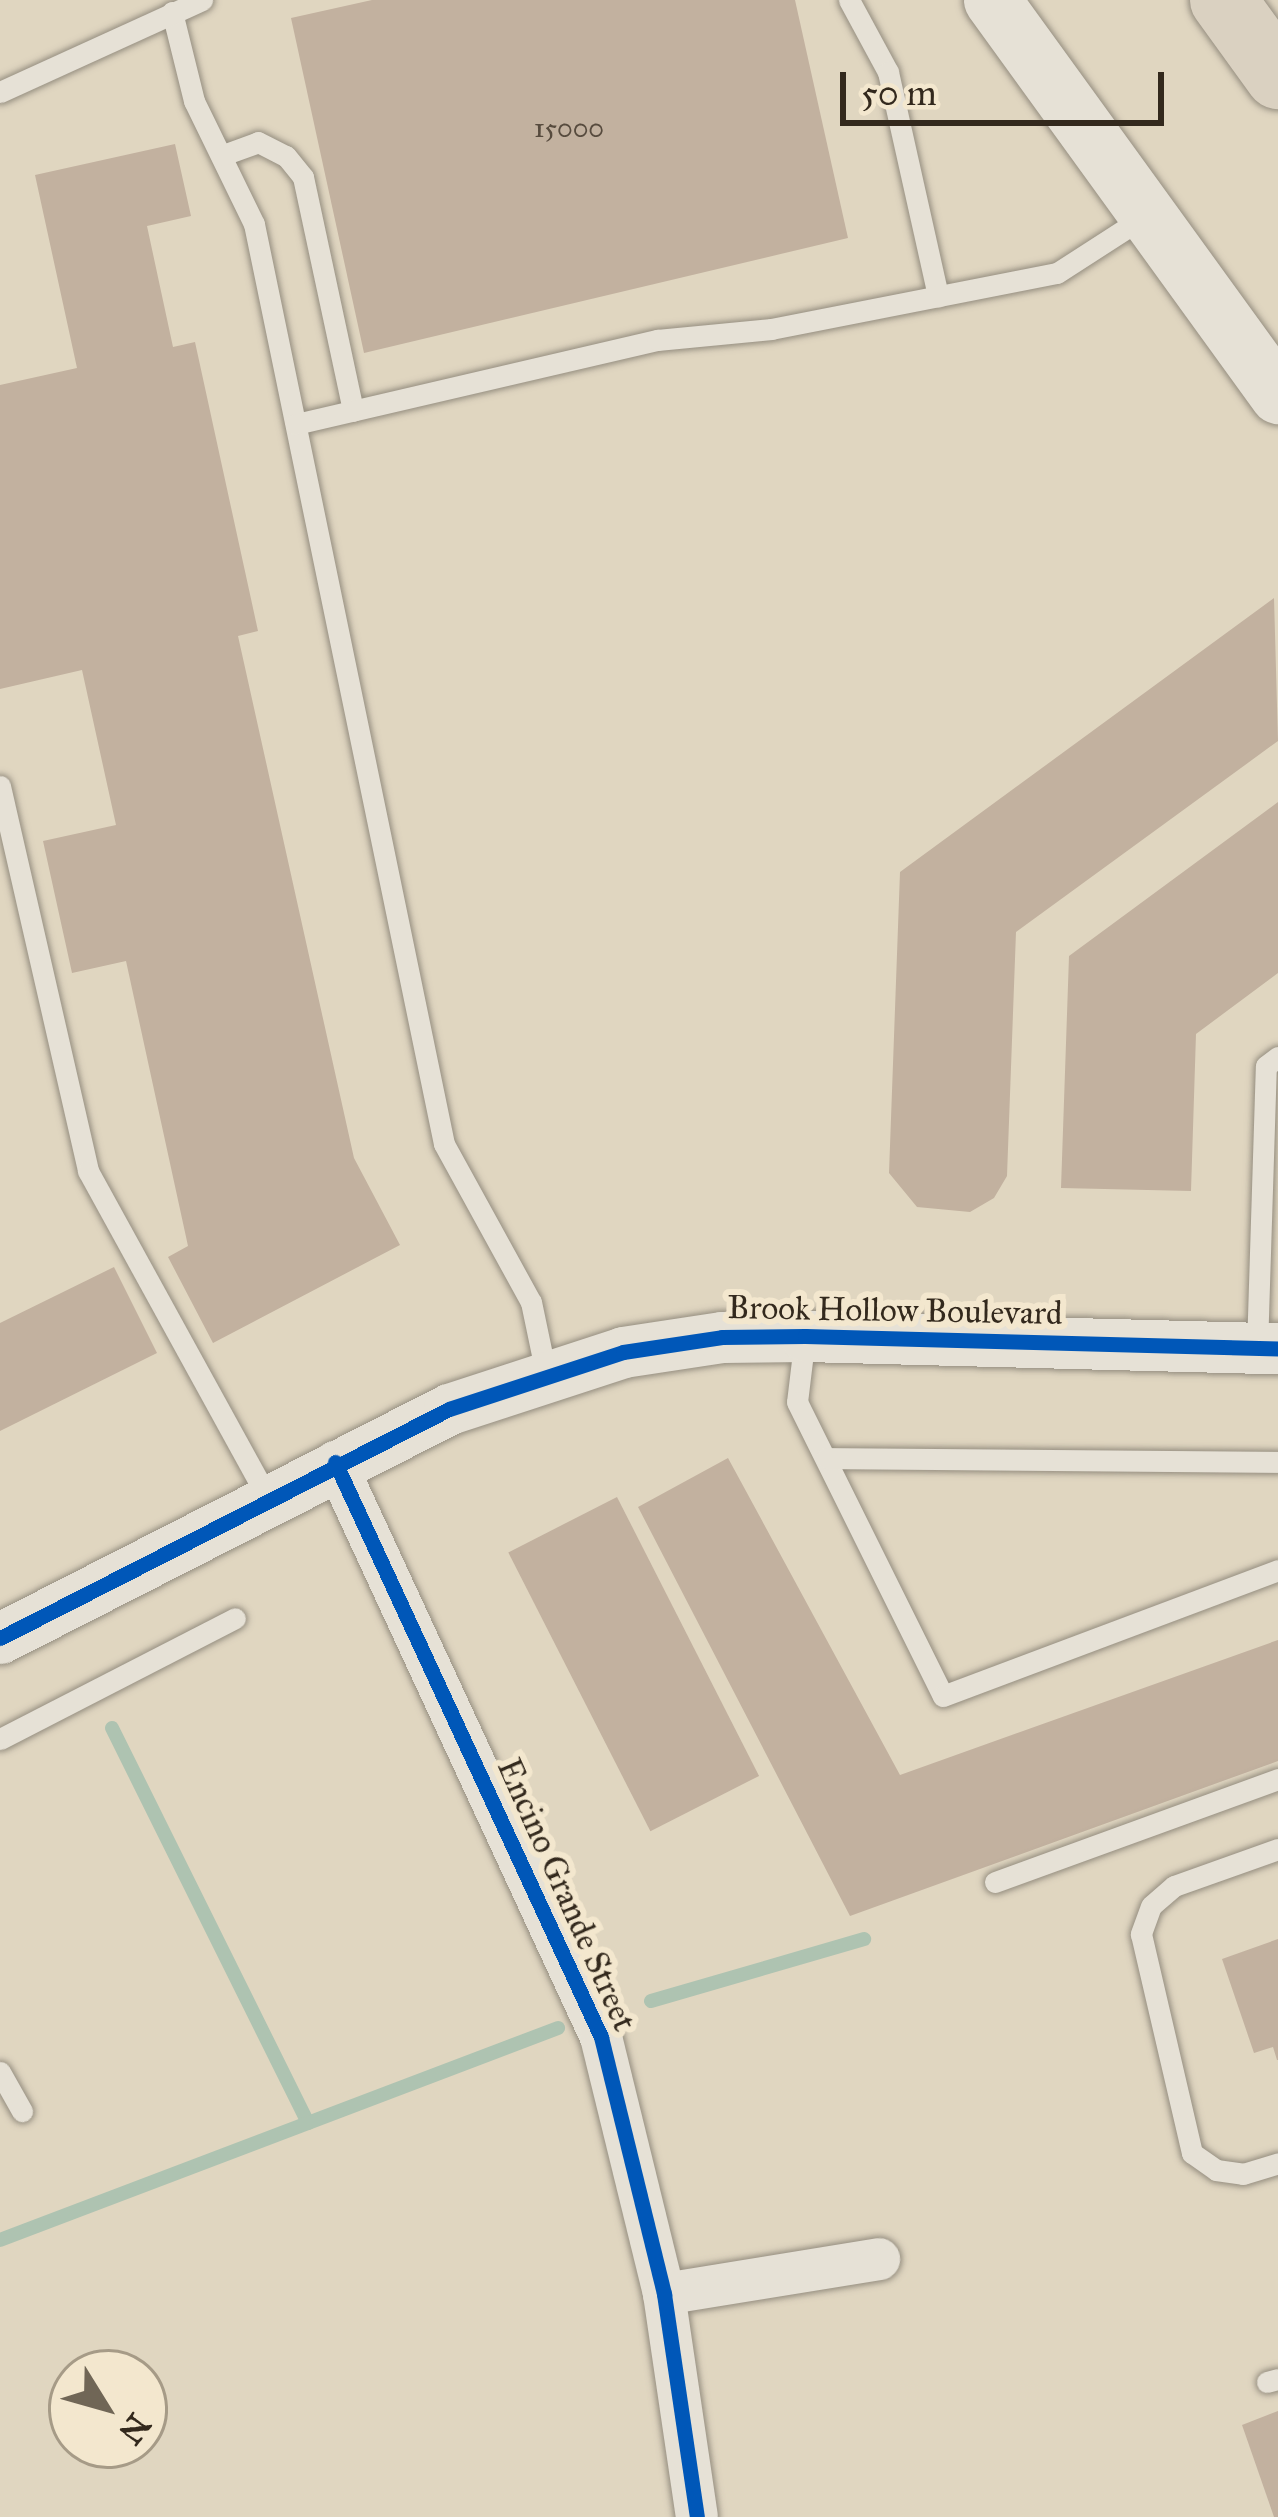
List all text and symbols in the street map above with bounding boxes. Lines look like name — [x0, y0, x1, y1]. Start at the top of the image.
scale bar — [846, 48, 1170, 122]
text: 50 m — [861, 71, 937, 115]
house number: 15000 — [534, 112, 604, 144]
street label: Brook Hollow Boulevard — [727, 1288, 1063, 1334]
street label: Encino Grande Street — [488, 1753, 644, 2037]
north arrow — [48, 2349, 168, 2469]
text: N — [110, 2406, 159, 2452]

